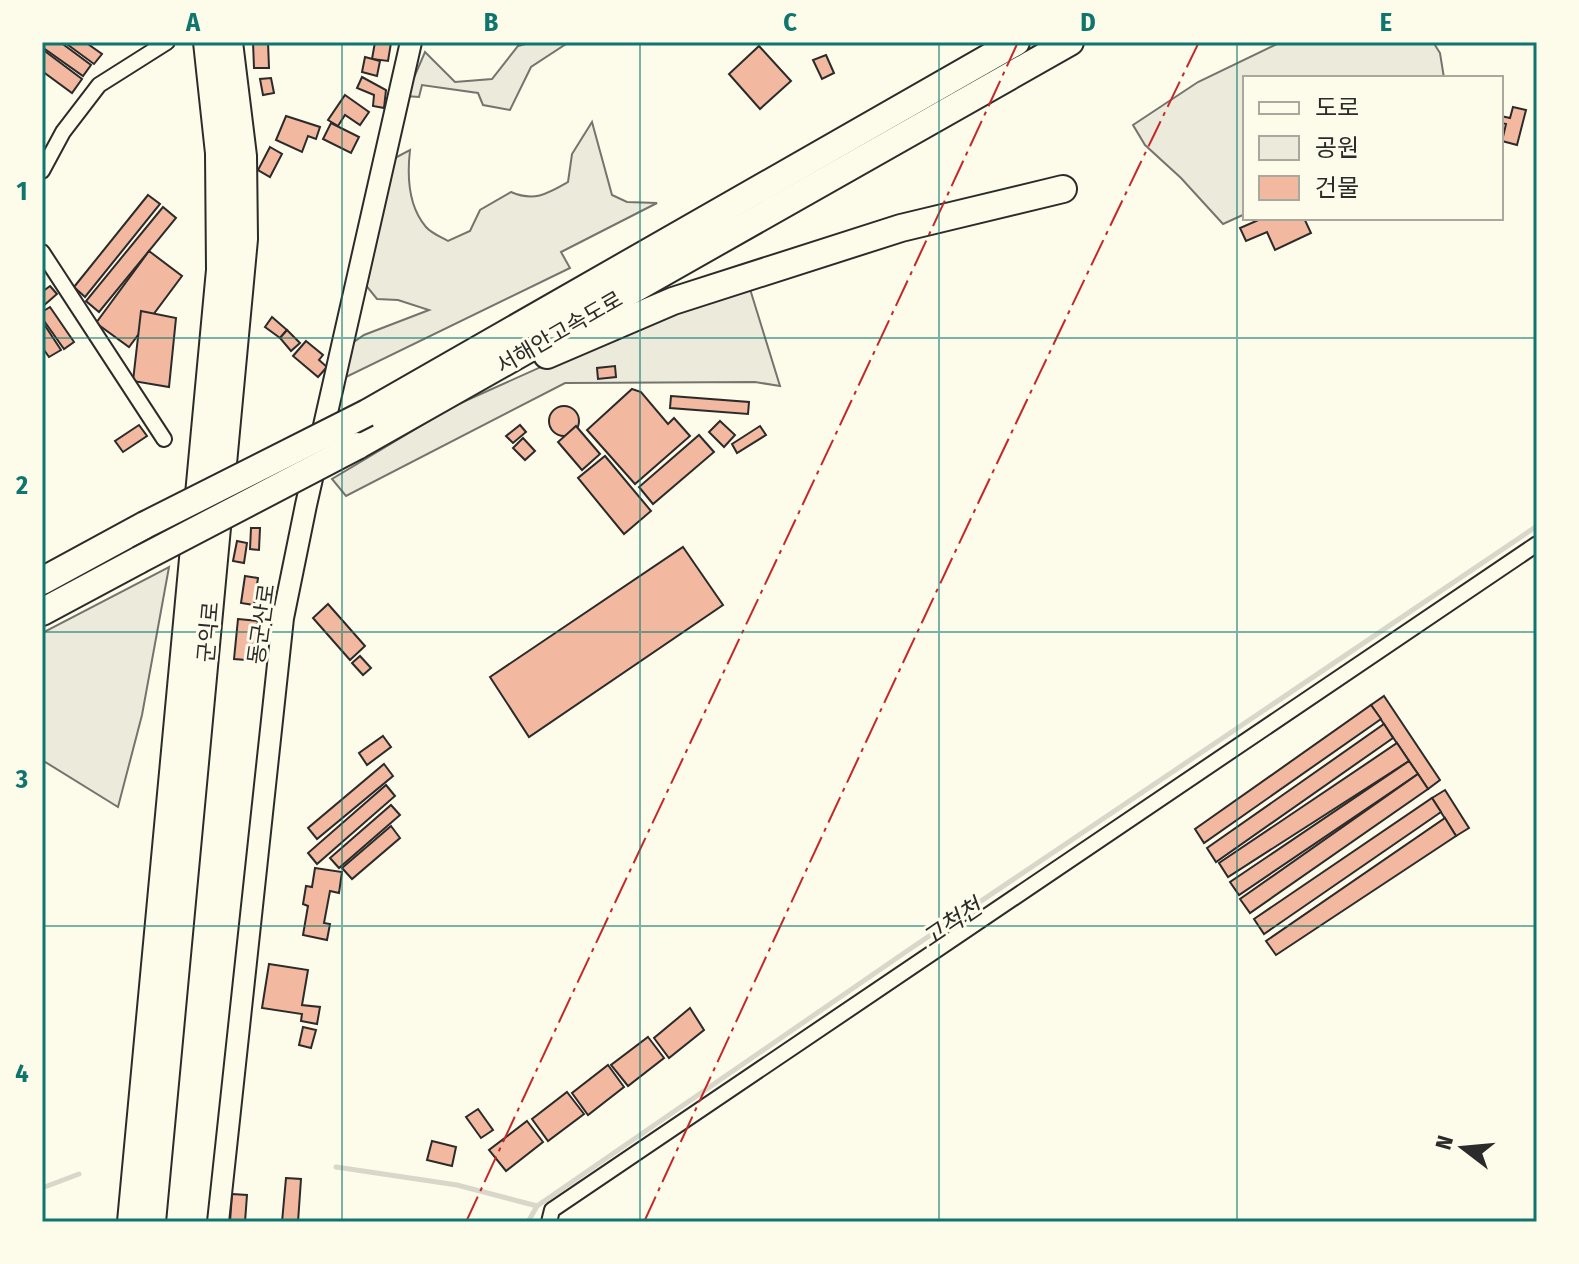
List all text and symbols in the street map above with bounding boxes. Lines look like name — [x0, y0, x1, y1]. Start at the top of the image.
text: A — [185, 7, 201, 38]
text: B — [484, 7, 499, 38]
text: C — [783, 7, 797, 38]
text: D — [1080, 7, 1096, 38]
text: E — [1380, 7, 1392, 38]
legend — [1243, 76, 1503, 220]
text: 도로 — [1315, 94, 1359, 122]
text: 공원 — [1315, 134, 1359, 162]
text: 건물 — [1315, 174, 1359, 202]
text: 1 — [17, 176, 28, 207]
street label: 서해안고속도로 — [491, 285, 627, 380]
text: 2 — [15, 470, 28, 501]
street label: 동군산로 — [242, 582, 280, 666]
street label: 군익로 — [192, 601, 225, 663]
text: 3 — [15, 764, 28, 795]
water label: 고척천 — [917, 891, 990, 953]
text: 4 — [15, 1058, 29, 1089]
north arrow — [1423, 1108, 1503, 1188]
text: N — [1429, 1133, 1459, 1153]

